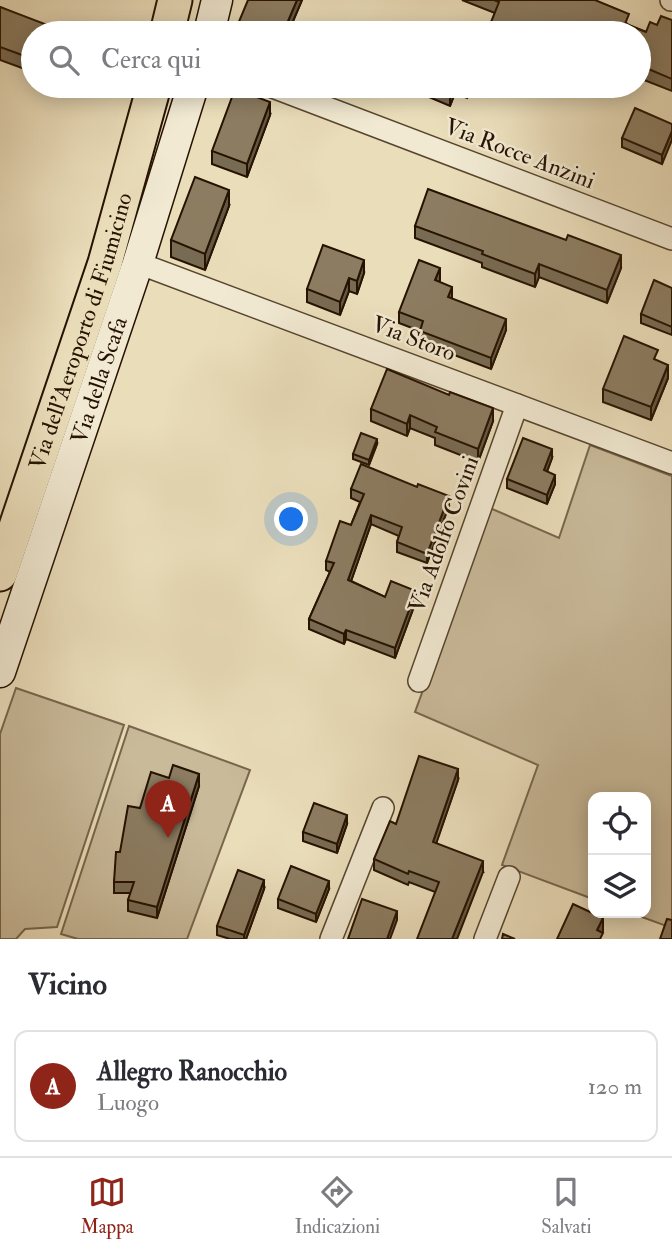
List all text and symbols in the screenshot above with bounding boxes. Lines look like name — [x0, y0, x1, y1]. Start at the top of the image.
search box — [21, 21, 651, 98]
icon: search — [45, 41, 83, 79]
text: Cerca qui — [101, 44, 201, 76]
street label: Via Rocce Anzini — [441, 112, 599, 195]
street label: Via dell'Aeroporto di Fiumicino — [22, 189, 139, 473]
street label: Via Storo — [368, 309, 460, 368]
street label: Via della Scafa — [64, 313, 134, 448]
street label: Via Adolfo Covini — [402, 452, 485, 616]
your location — [274, 502, 308, 536]
pin: A — [145, 780, 191, 838]
map controls — [588, 792, 651, 918]
button: locate — [588, 792, 651, 855]
button: layers — [588, 855, 651, 918]
text: Vicino — [28, 966, 107, 1003]
text: Allegro Ranocchio — [97, 1056, 287, 1088]
text: A — [46, 1072, 60, 1101]
text: 120 m — [588, 1072, 642, 1101]
text: Luogo — [97, 1088, 159, 1117]
tab: Mappa — [81, 1173, 134, 1239]
tab: Indicazioni — [295, 1173, 380, 1239]
tab: Salvati — [541, 1173, 591, 1239]

